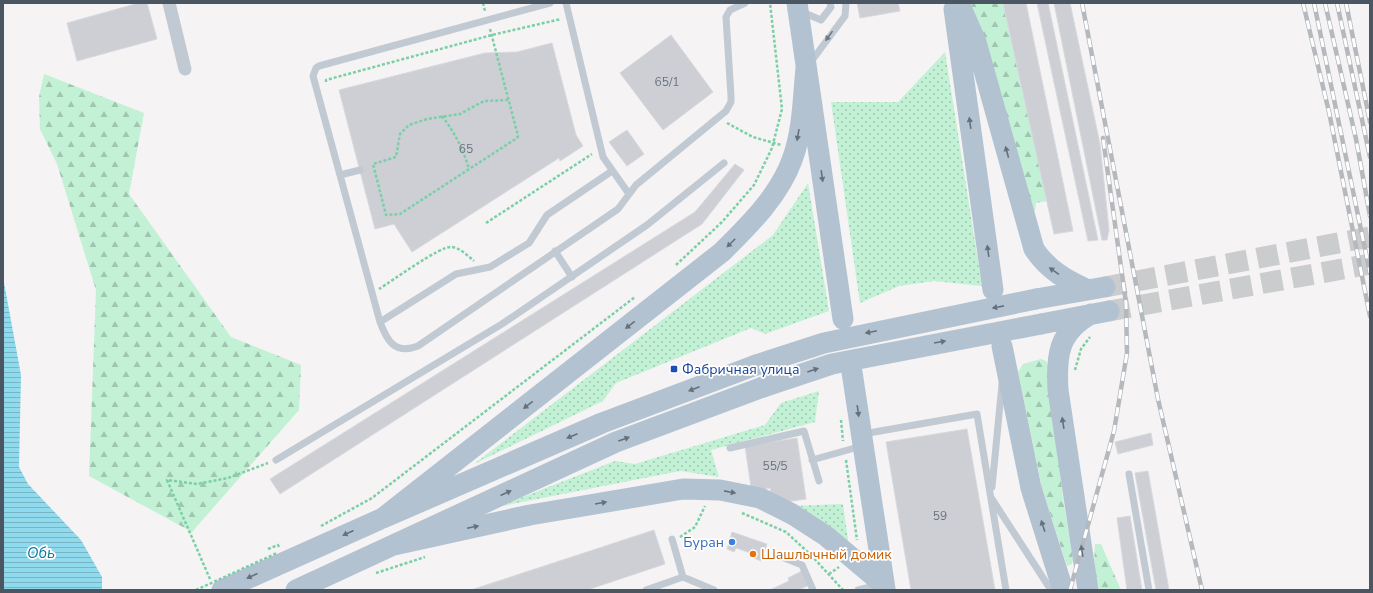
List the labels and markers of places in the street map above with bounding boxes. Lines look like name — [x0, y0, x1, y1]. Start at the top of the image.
place label: Фабричная улица — [682, 360, 799, 379]
marker: Фабричная улица — [669, 364, 679, 374]
place label: Буран — [683, 533, 724, 552]
marker: Буран — [727, 537, 737, 547]
place label: Шашлычный домик — [761, 545, 892, 564]
marker: Шашлычный домик — [748, 549, 758, 559]

